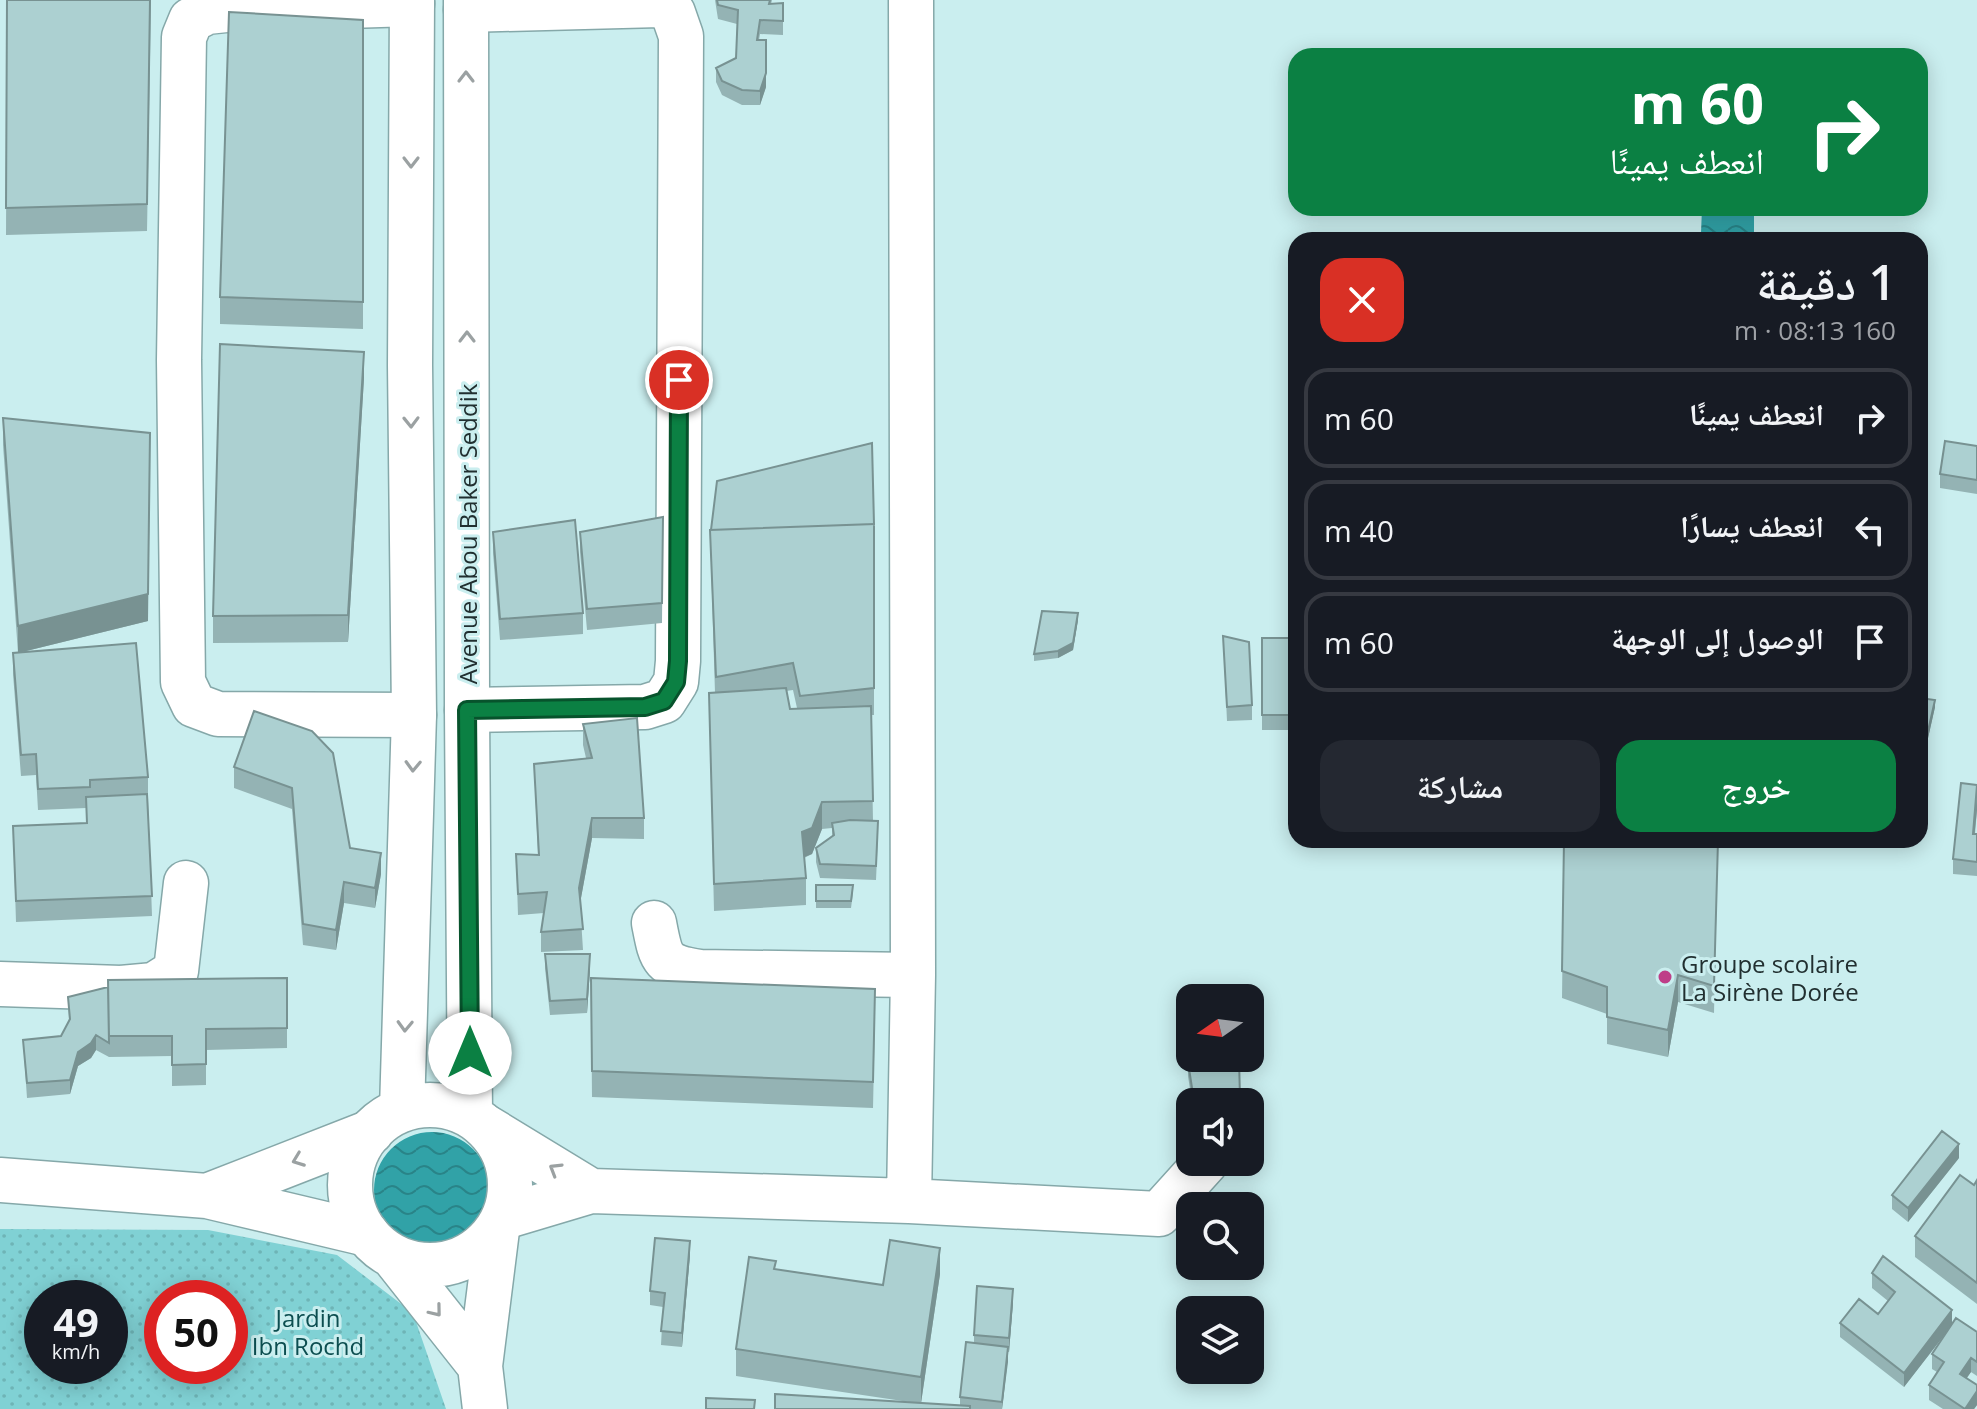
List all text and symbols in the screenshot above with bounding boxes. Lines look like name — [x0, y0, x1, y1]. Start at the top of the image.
text: 60 m — [1630, 64, 1764, 140]
one-way arrow — [457, 70, 475, 83]
icon: right — [1792, 80, 1896, 184]
text: انعطف يمينًا — [1609, 136, 1764, 185]
one-way arrow — [402, 156, 420, 169]
text: 1 دقيقة — [1756, 249, 1896, 314]
button: close — [1320, 258, 1404, 342]
text: 160 m · 08:13 — [1734, 312, 1896, 348]
one-way arrow — [458, 330, 476, 343]
pin — [645, 346, 713, 414]
icon: arrive — [657, 358, 701, 402]
street label: Avenue Abou Baker Seddik — [451, 383, 484, 684]
text: انعطف يمينًا — [1689, 393, 1824, 434]
icon: right — [1848, 396, 1892, 440]
text: 60 m — [1324, 398, 1394, 439]
one-way arrow — [402, 416, 420, 429]
text: انعطف يسارًا — [1680, 505, 1824, 546]
icon: left — [1848, 508, 1892, 552]
text: 40 m — [1324, 510, 1394, 551]
text: الوصول إلى الوجهة — [1611, 617, 1824, 658]
icon: arrive — [1848, 620, 1892, 664]
text: 60 m — [1324, 622, 1394, 663]
button: مشاركة — [1320, 740, 1600, 832]
button: خروج — [1616, 740, 1896, 832]
one-way arrow — [404, 760, 421, 773]
place label: Groupe scolaire La Sirène Dorée — [1681, 947, 1859, 1008]
marker: Groupe scolaire La Sirène Dorée — [1656, 968, 1674, 986]
north arrow — [1176, 984, 1264, 1072]
map controls — [1176, 984, 1264, 1384]
position arrow — [428, 1011, 512, 1095]
one-way arrow — [396, 1020, 414, 1033]
button: sound — [1176, 1088, 1264, 1176]
one-way arrow — [292, 1150, 306, 1167]
one-way arrow — [549, 1163, 564, 1179]
button: search — [1176, 1192, 1264, 1280]
speed limit sign: 50 — [144, 1280, 248, 1384]
text: 49 — [53, 1294, 99, 1349]
button: layers — [1176, 1296, 1264, 1384]
park label: Jardin Ibn Rochd — [252, 1301, 364, 1362]
one-way arrow — [427, 1302, 441, 1317]
text: km/h — [52, 1338, 100, 1365]

